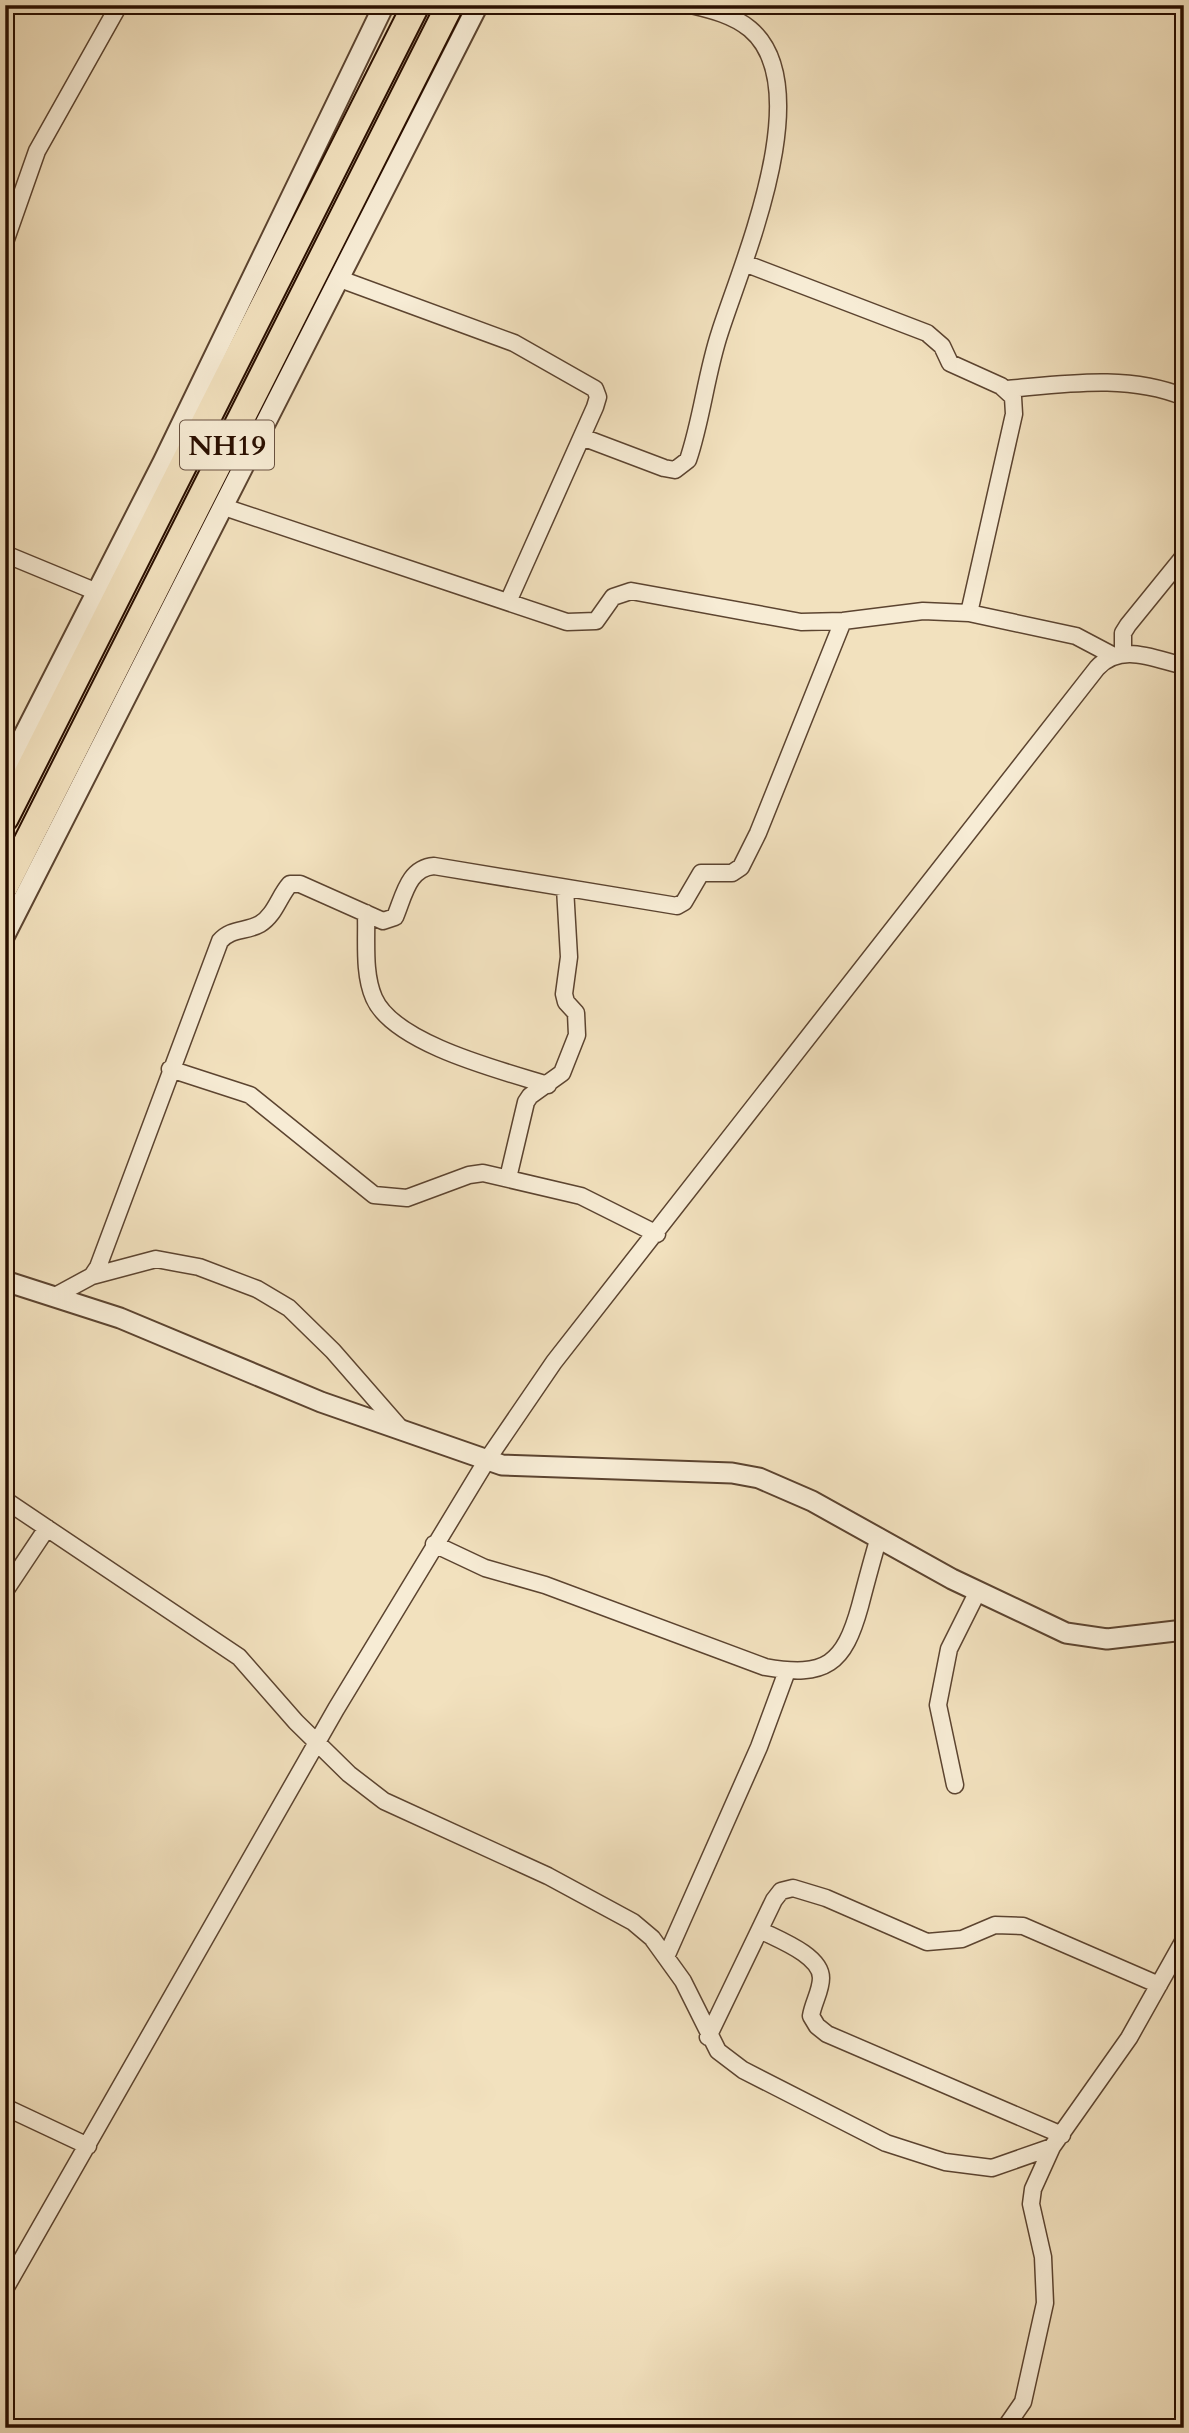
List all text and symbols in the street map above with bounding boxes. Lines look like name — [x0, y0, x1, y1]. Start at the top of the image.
road number: NH19 — [180, 420, 274, 470]

